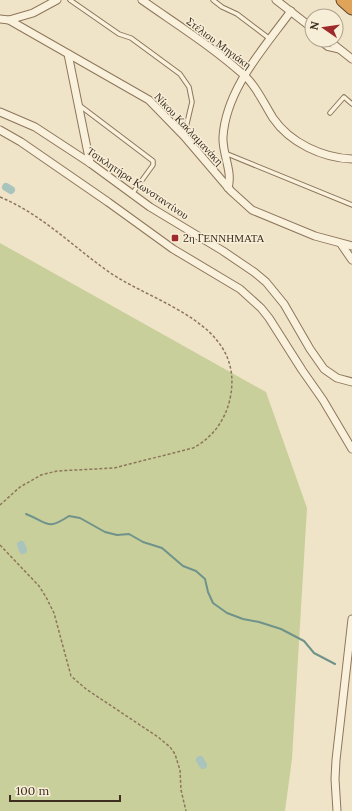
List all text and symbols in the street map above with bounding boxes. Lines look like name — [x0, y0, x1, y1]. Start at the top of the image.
north arrow — [304, 8, 344, 48]
street label: Στέλιου Μηγιάκη — [184, 14, 254, 72]
text: N — [306, 20, 322, 31]
street label: Νίκου Κακλαμανάκη — [152, 90, 227, 169]
street label: Τσικλητήρα Κωνσταντίνου — [84, 144, 192, 223]
place label: 2η ΓΕΝΝΗΜΑΤΑ — [183, 231, 264, 245]
marker: 2η ΓΕΝΝΗΜΑΤΑ — [170, 233, 180, 243]
scale bar — [10, 777, 120, 803]
text: 100 m — [16, 783, 49, 798]

